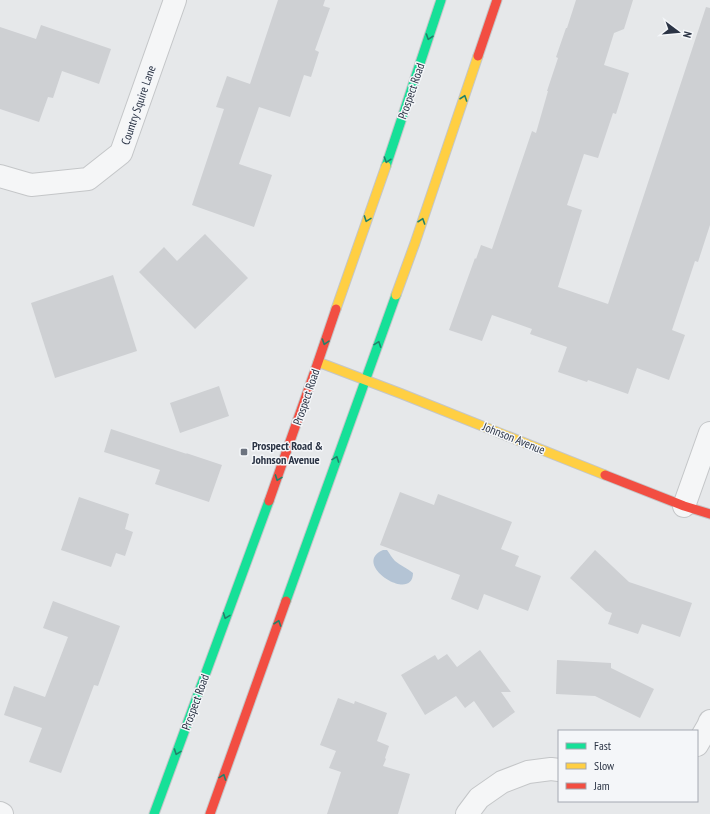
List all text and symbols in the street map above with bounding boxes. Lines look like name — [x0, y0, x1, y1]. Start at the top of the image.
north arrow — [658, 12, 698, 52]
text: N — [680, 30, 695, 40]
one-way arrow — [425, 33, 434, 40]
street label: Prospect Road — [394, 61, 428, 121]
street label: Country Squire Lane — [117, 63, 159, 147]
one-way arrow — [459, 95, 468, 102]
one-way arrow — [384, 156, 392, 163]
one-way arrow — [363, 215, 371, 222]
one-way arrow — [418, 218, 426, 225]
one-way arrow — [321, 338, 329, 345]
one-way arrow — [374, 340, 382, 347]
street label: Prospect Road — [289, 367, 323, 427]
street label: Johnson Avenue — [480, 418, 547, 457]
place label: Prospect Road & Johnson Avenue — [251, 438, 323, 467]
marker: Prospect Road & Johnson Avenue — [239, 447, 249, 457]
one-way arrow — [331, 455, 340, 462]
one-way arrow — [274, 474, 282, 481]
one-way arrow — [223, 613, 231, 620]
one-way arrow — [273, 619, 281, 626]
street label: Prospect Road — [178, 672, 212, 732]
legend — [558, 730, 698, 802]
text: Fast — [594, 738, 612, 753]
one-way arrow — [173, 748, 181, 755]
text: Slow — [594, 758, 615, 773]
one-way arrow — [218, 774, 227, 781]
text: Jam — [593, 778, 610, 793]

